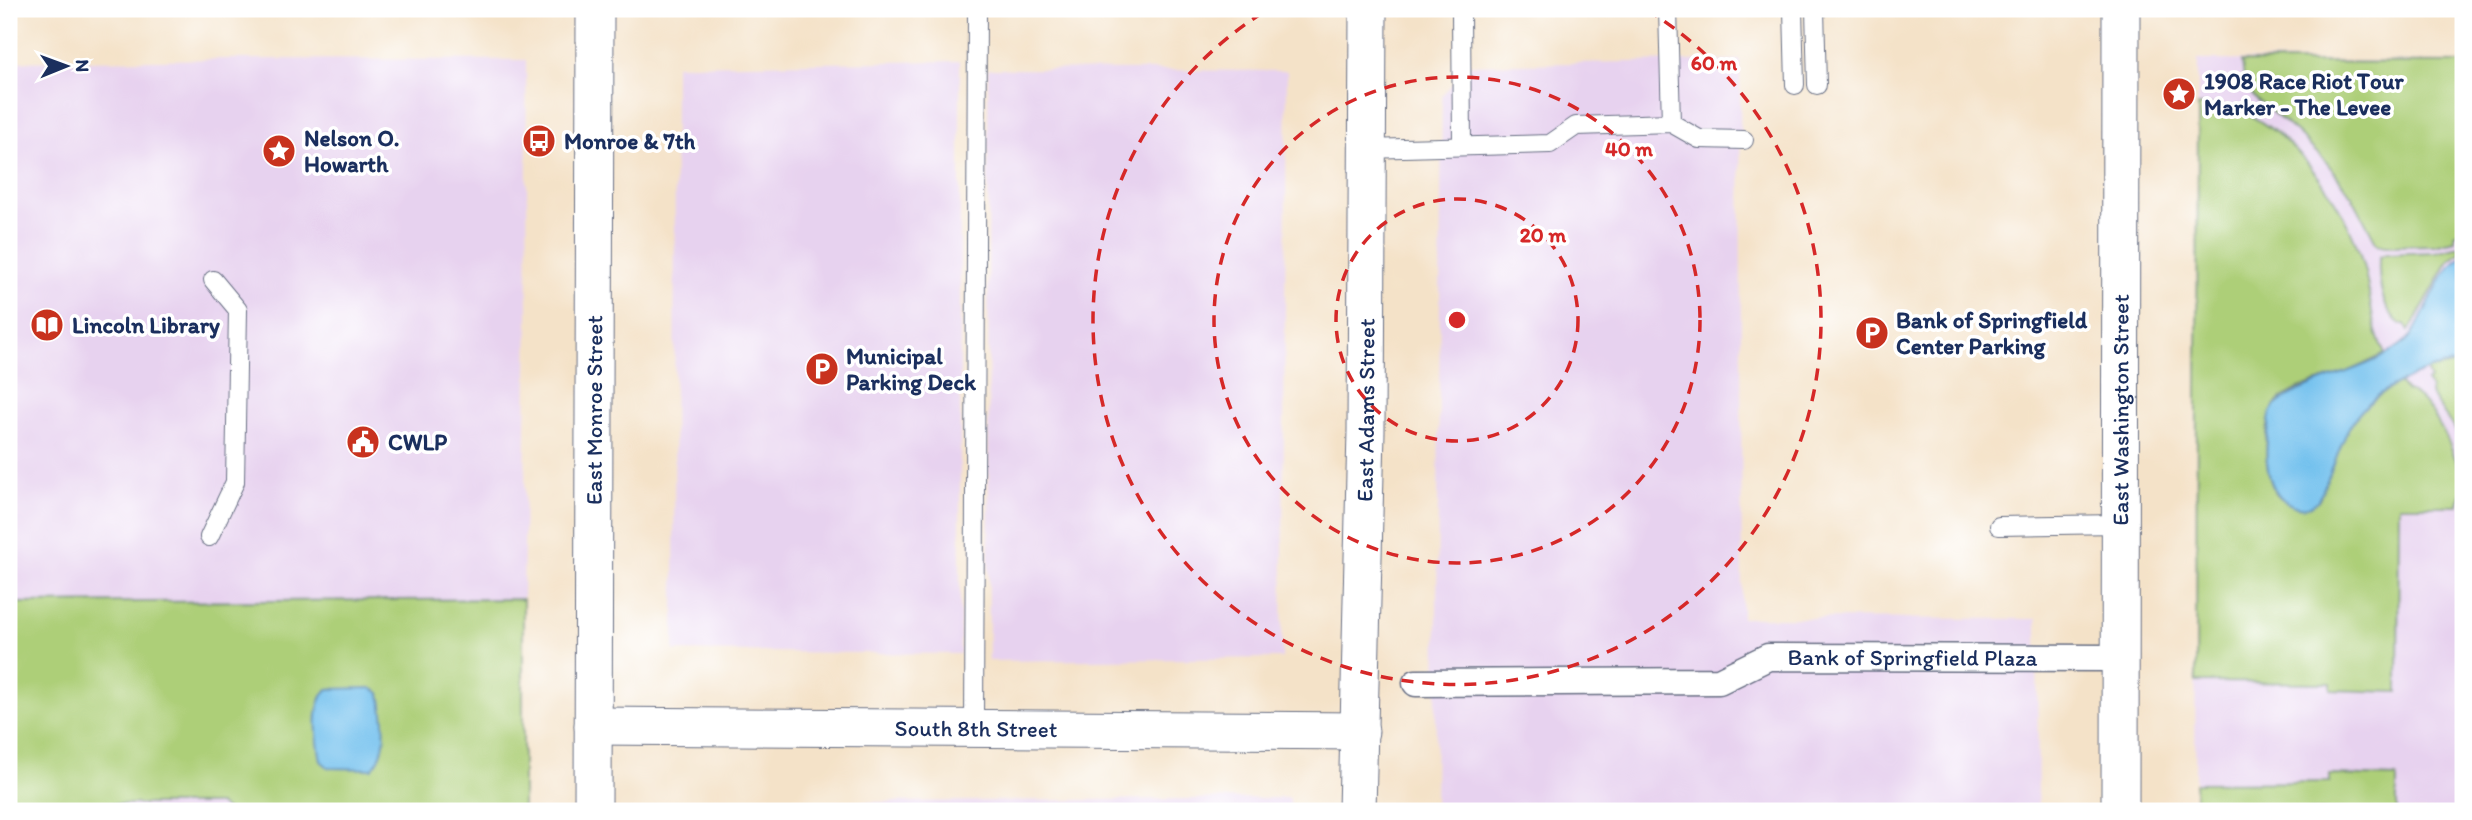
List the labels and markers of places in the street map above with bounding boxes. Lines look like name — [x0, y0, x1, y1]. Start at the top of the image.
place label: 1908 Race Riot Tour Marker - The Levee — [2204, 67, 2404, 121]
place icon: 1908 Race Riot Tour Marker - The Levee — [2160, 75, 2198, 113]
bus stop icon: Monroe & 7th — [520, 122, 558, 160]
place label: Nelson O. Howarth — [304, 124, 399, 178]
place label: Monroe & 7th — [564, 127, 696, 155]
place icon: Nelson O. Howarth — [260, 132, 298, 170]
library icon: Lincoln Library — [28, 306, 66, 344]
place label: Bank of Springfield Center Parking — [1896, 306, 2088, 360]
centre of rings — [1445, 308, 1469, 332]
place label: Lincoln Library — [72, 311, 220, 339]
parking icon: Bank of Springfield Center Parking — [1853, 314, 1891, 352]
place label: Municipal Parking Deck — [846, 342, 977, 396]
parking icon: Municipal Parking Deck — [803, 350, 841, 388]
public building icon: CWLP — [344, 423, 382, 461]
place label: CWLP — [388, 428, 448, 456]

